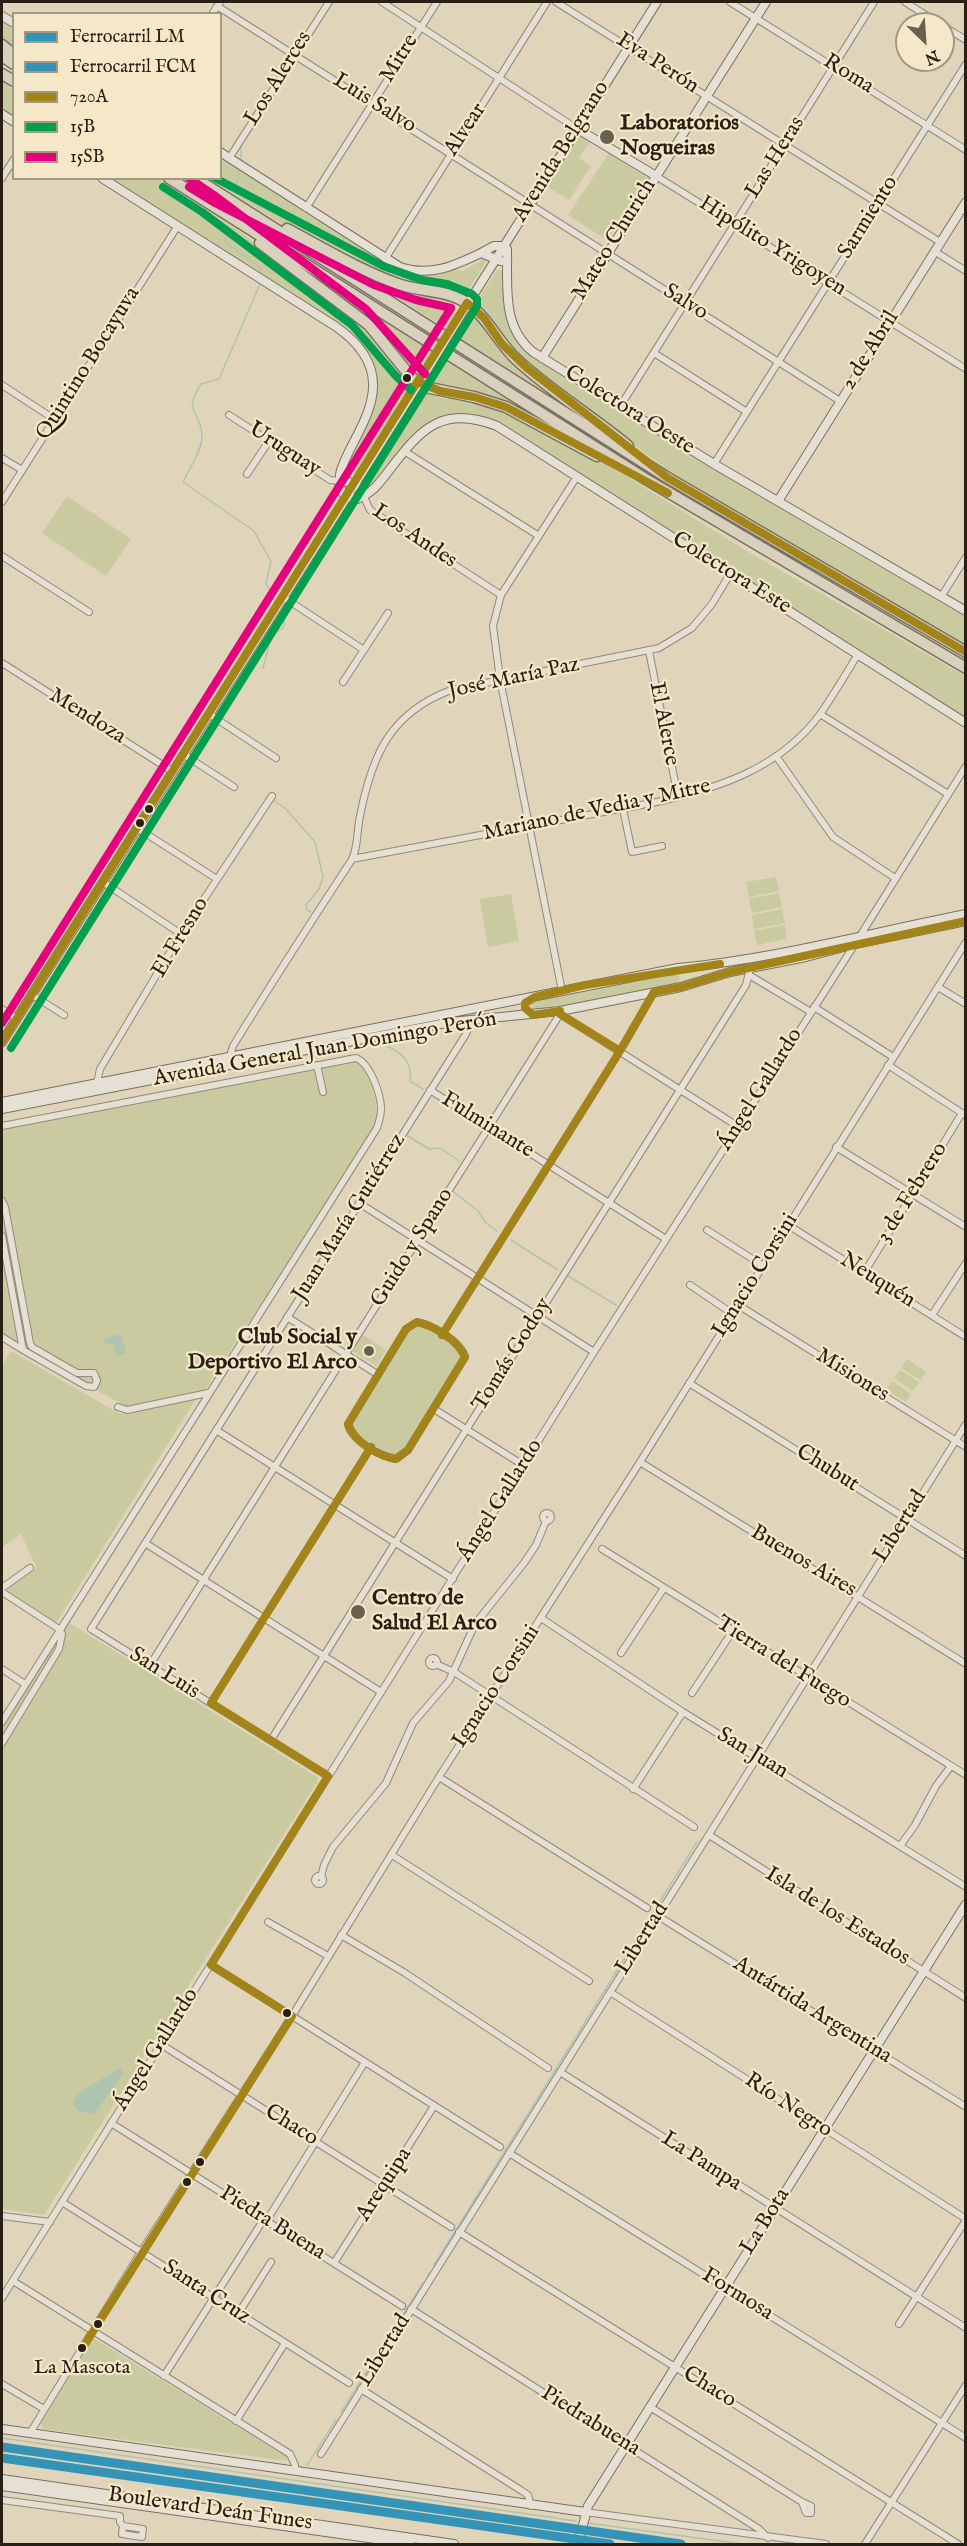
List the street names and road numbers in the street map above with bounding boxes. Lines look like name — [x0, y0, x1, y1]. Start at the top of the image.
street label: Los Alerces — [240, 27, 318, 131]
street label: Eva Perón — [611, 28, 703, 100]
street label: Mitre — [375, 30, 425, 88]
street label: Roma — [818, 49, 878, 101]
street label: Luis Salvo — [327, 68, 421, 140]
street label: Avenida Belgrano — [508, 77, 616, 227]
street label: Alvear — [439, 99, 493, 161]
street label: Las Heras — [741, 112, 811, 204]
street label: Sarmiento — [833, 172, 905, 264]
street label: Mateo Churich — [567, 174, 663, 306]
street label: Hipólito Yrigoyen — [693, 191, 851, 303]
street label: Salvo — [658, 279, 712, 327]
street label: Quintino Bocayuva — [31, 283, 147, 445]
street label: 2 de Abril — [836, 307, 906, 395]
street label: Colectora Oeste — [559, 361, 699, 461]
street label: Uruguay — [243, 417, 325, 483]
street label: Los Andes — [367, 499, 461, 575]
street label: Colectora Este — [667, 527, 795, 621]
street label: José María Paz — [446, 652, 582, 706]
street label: El Alerce — [642, 680, 684, 768]
street label: Mendoza — [44, 683, 130, 751]
street label: Mariano de Vedia y Mitre — [481, 774, 713, 848]
street label: El Fresno — [147, 893, 215, 983]
street label: Avenida General Juan Domingo Perón — [151, 1007, 499, 1093]
street label: Ángel Gallardo — [713, 1024, 809, 1156]
street label: Fulminante — [436, 1087, 538, 1165]
street label: Juan María Gutiérrez — [288, 1129, 412, 1307]
street label: 3 de Febrero — [872, 1138, 954, 1248]
street label: Guido y Spano — [366, 1184, 460, 1312]
street label: Ignacio Corsini — [707, 1209, 805, 1343]
street label: Neuquén — [834, 1248, 920, 1314]
street label: Tomás Godoy — [468, 1294, 558, 1416]
street label: Misiones — [810, 1343, 894, 1409]
street label: Ángel Gallardo — [453, 1435, 549, 1567]
street label: Chubut — [791, 1439, 863, 1499]
street label: Libertad — [869, 1486, 933, 1568]
street label: Buenos Aires — [745, 1520, 861, 1604]
street label: Tierra del Fuego — [711, 1611, 855, 1715]
street label: Ignacio Corsini — [447, 1621, 547, 1753]
street label: San Luis — [124, 1642, 204, 1706]
street label: San Juan — [712, 1723, 792, 1785]
street label: Isla de los Estados — [760, 1862, 914, 1972]
street label: Libertad — [611, 1898, 675, 1980]
street label: Antártida Argentina — [728, 1951, 896, 2071]
street label: Ángel Gallardo — [109, 1984, 205, 2116]
street label: Río Negro — [739, 2068, 837, 2144]
street label: Chaco — [259, 2099, 323, 2153]
street label: La Pampa — [656, 2126, 746, 2198]
street label: Arequipa — [351, 2143, 419, 2227]
street label: Piedra Buena — [214, 2181, 330, 2267]
street label: La Bota — [735, 2184, 797, 2260]
street label: Santa Cruz — [157, 2255, 255, 2331]
street label: Formosa — [696, 2263, 778, 2327]
street label: Libertad — [353, 2310, 417, 2392]
street label: Chaco — [677, 2361, 741, 2415]
street label: Piedrabuena — [535, 2381, 645, 2463]
street label: Boulevard Deán Funes — [106, 2483, 314, 2537]

